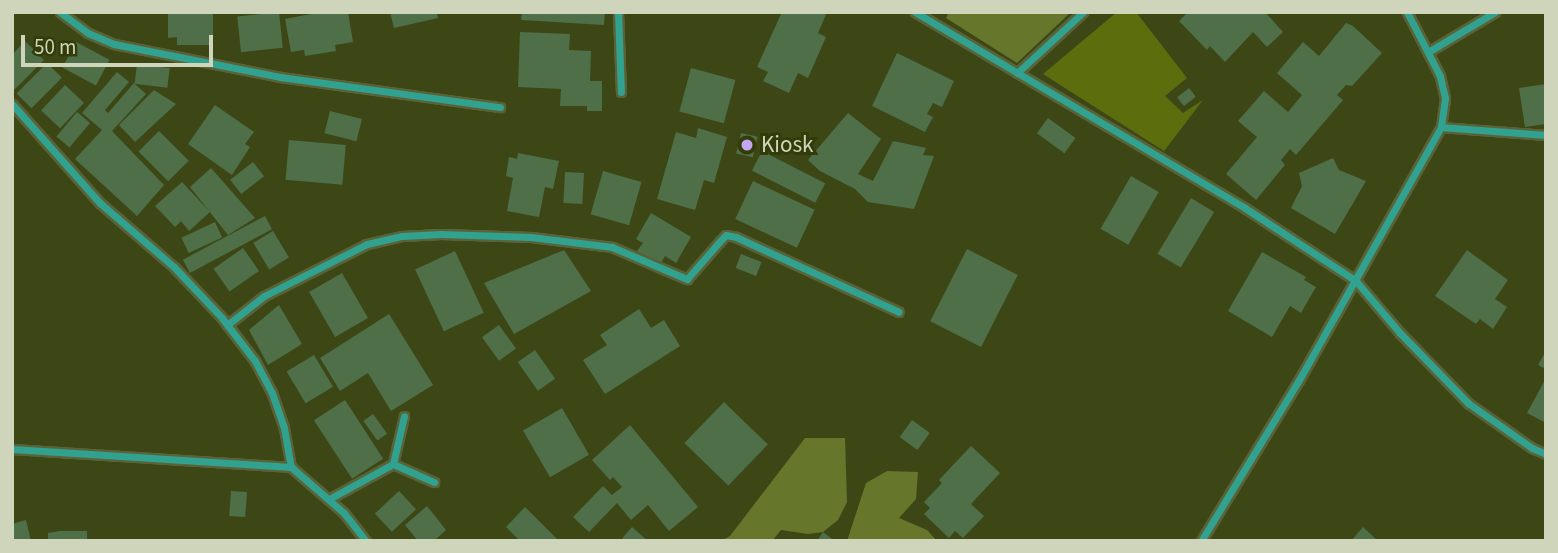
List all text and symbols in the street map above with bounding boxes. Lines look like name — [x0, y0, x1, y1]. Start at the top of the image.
scale bar — [24, 21, 217, 65]
text: 50 m — [34, 32, 76, 62]
place label: Kiosk — [761, 131, 813, 159]
marker: Kiosk — [739, 137, 755, 153]

